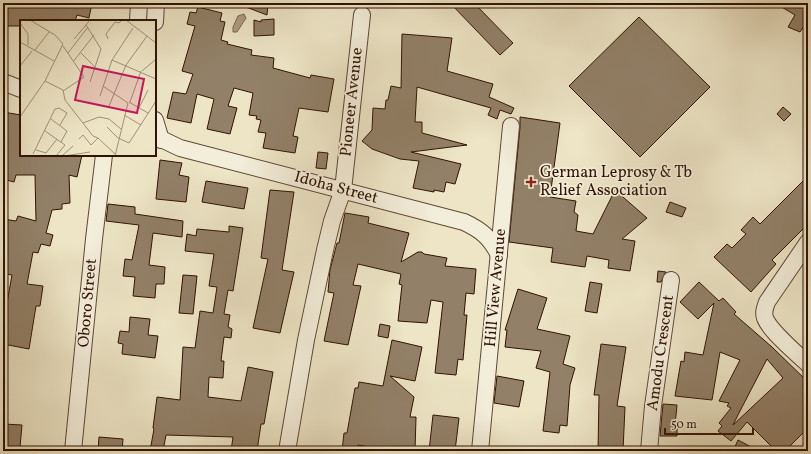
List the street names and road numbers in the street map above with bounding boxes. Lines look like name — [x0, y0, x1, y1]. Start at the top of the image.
street label: Pioneer Avenue — [335, 46, 369, 158]
street label: Idoha Street — [292, 166, 381, 210]
street label: Hill View Avenue — [480, 228, 512, 348]
street label: Oboro Street — [73, 257, 103, 348]
street label: Amodu Crescent — [642, 293, 680, 412]

